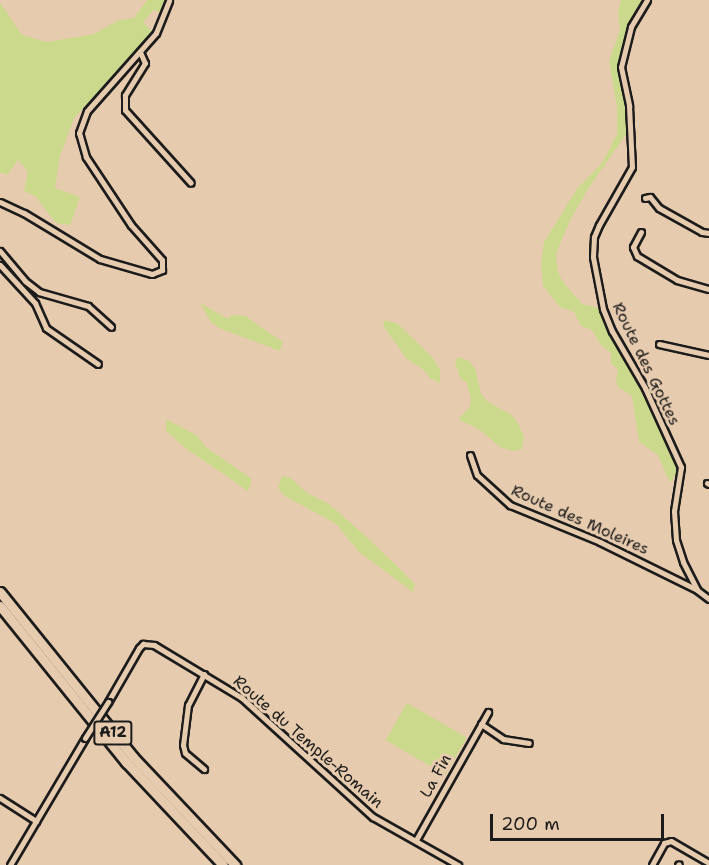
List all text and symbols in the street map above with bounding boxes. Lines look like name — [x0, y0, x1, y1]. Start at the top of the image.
street label: Route des Gottes — [608, 299, 684, 429]
street label: Route des Moleires — [508, 481, 652, 559]
street label: Route du Temple-Romain — [229, 672, 387, 812]
road number: A12 — [92, 721, 134, 745]
street label: La Fin — [416, 751, 456, 801]
scale bar — [493, 802, 667, 840]
text: 200 m — [501, 812, 560, 836]

